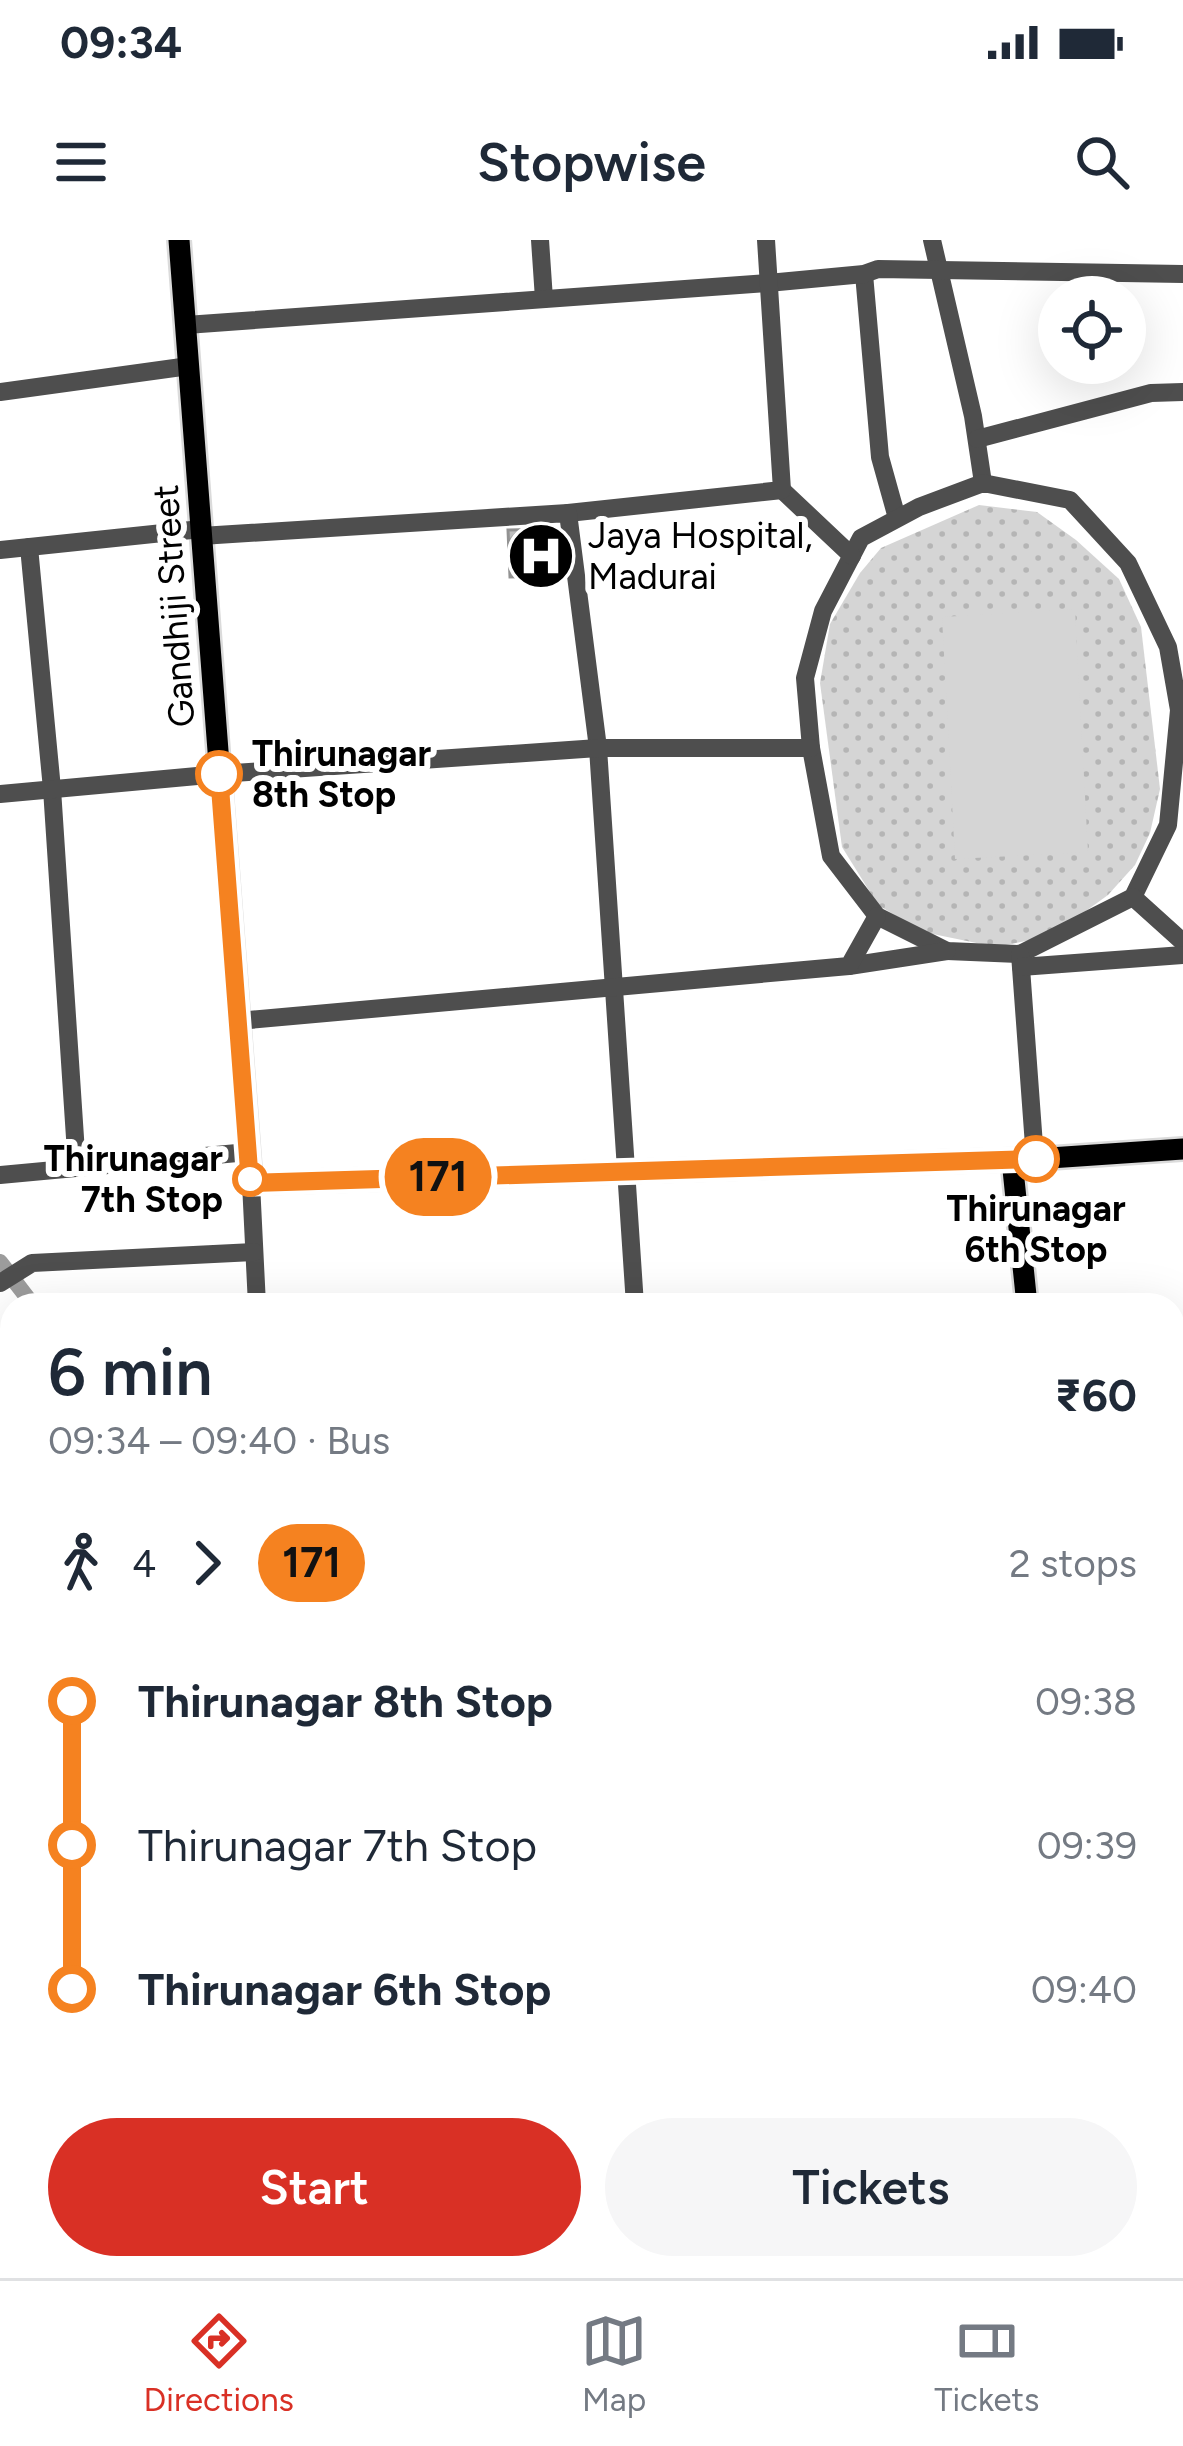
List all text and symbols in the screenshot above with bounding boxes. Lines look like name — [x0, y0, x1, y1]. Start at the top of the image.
text: 09:34 — [60, 15, 182, 69]
icon: menu — [48, 129, 114, 195]
icon: search — [1069, 129, 1135, 195]
text: Stopwise — [477, 130, 706, 195]
map controls — [1038, 276, 1146, 384]
button: locate — [1038, 276, 1146, 384]
street label: Gandhiji Street — [144, 483, 203, 729]
place label: Jaya Hospital, Madurai — [588, 514, 813, 598]
hospital icon: Jaya Hospital, Madurai — [506, 521, 576, 591]
place label: Thirunagar 8th Stop — [252, 732, 432, 816]
marker: Thirunagar 8th Stop — [197, 752, 241, 796]
place label: Thirunagar 7th Stop — [44, 1137, 223, 1221]
marker: Thirunagar 6th Stop — [1014, 1137, 1058, 1181]
line badge: 171 — [369, 1138, 507, 1216]
text: 171 — [409, 1151, 467, 1202]
marker: Thirunagar 7th Stop — [234, 1163, 266, 1195]
place label: Thirunagar 6th Stop — [946, 1187, 1126, 1271]
text: 6 min — [48, 1332, 213, 1412]
text: ₹60 — [1055, 1368, 1137, 1422]
text: 09:34 – 09:40 · Bus — [48, 1417, 390, 1464]
icon: walk — [48, 1530, 114, 1596]
icon: forward — [174, 1530, 240, 1596]
text: 171 — [282, 1537, 341, 1588]
text: 4 — [132, 1540, 156, 1587]
text: 2 stops — [1009, 1540, 1137, 1587]
text: Thirunagar 8th Stop — [138, 1674, 553, 1728]
text: 09:38 — [1035, 1678, 1137, 1725]
text: Thirunagar 7th Stop — [138, 1818, 537, 1872]
text: 09:39 — [1037, 1822, 1137, 1869]
text: Thirunagar 6th Stop — [138, 1962, 551, 2016]
text: 09:40 — [1031, 1966, 1137, 2013]
button: Start — [48, 2118, 581, 2256]
button: Tickets — [605, 2118, 1137, 2256]
tab: Directions — [144, 2308, 294, 2419]
tab: Map — [581, 2308, 647, 2419]
tab: Tickets — [934, 2308, 1039, 2419]

